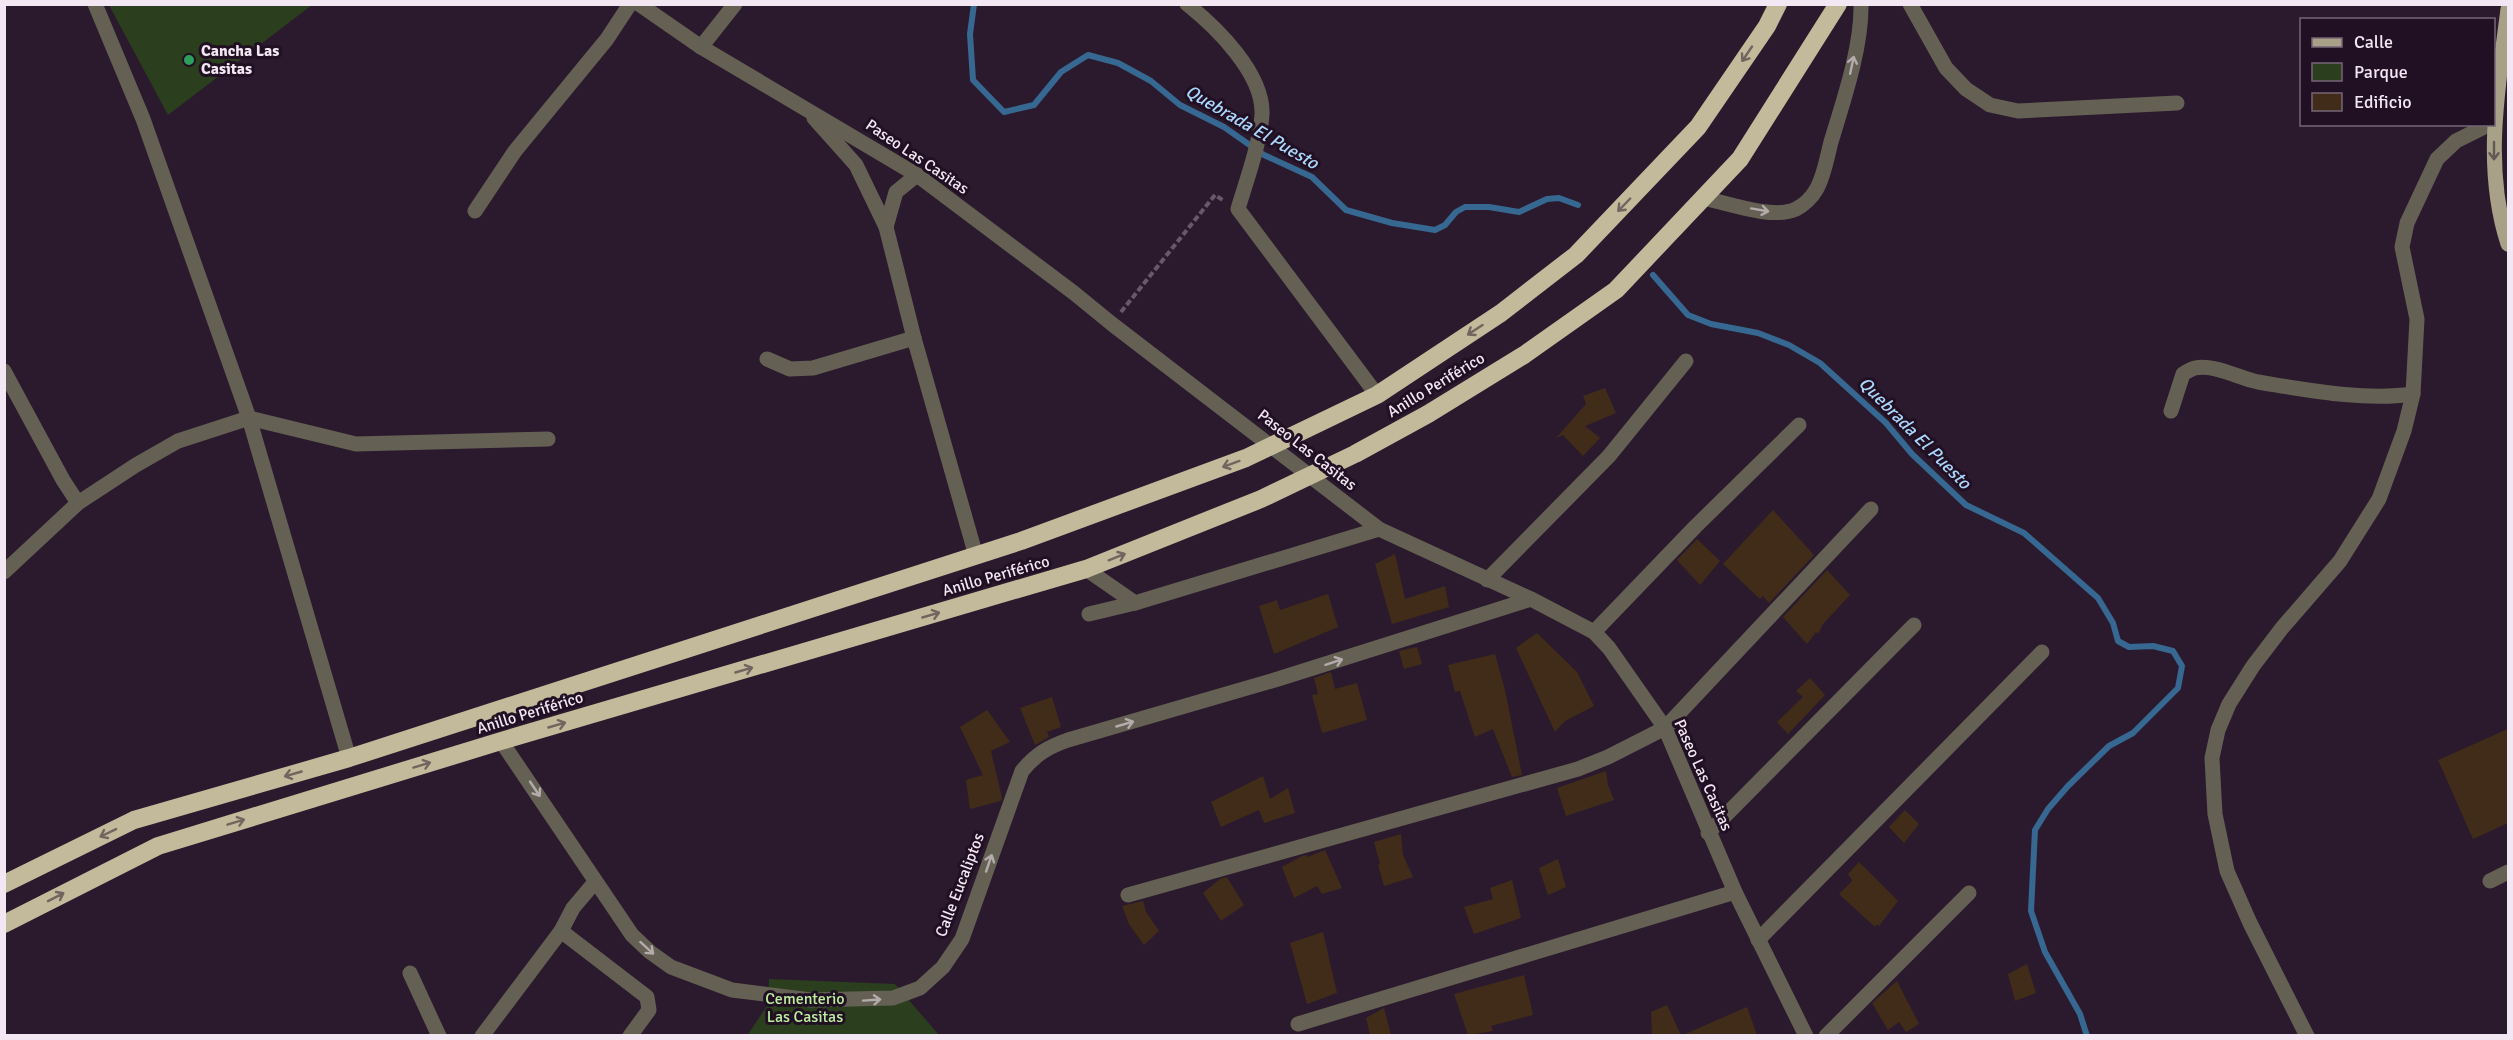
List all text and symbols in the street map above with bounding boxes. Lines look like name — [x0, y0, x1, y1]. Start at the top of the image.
legend — [2300, 18, 2495, 126]
text: Calle — [2354, 31, 2393, 53]
place label: Cancha Las Casitas — [201, 41, 279, 79]
one-way arrow — [1741, 46, 1753, 62]
marker: Cancha Las Casitas — [182, 53, 196, 67]
one-way arrow — [1847, 56, 1858, 75]
text: Parque — [2354, 61, 2408, 83]
water label: Quebrada El Puesto — [1182, 80, 1324, 175]
text: Edificio — [2354, 91, 2412, 113]
street label: Paseo Las Casitas — [862, 115, 972, 199]
one-way arrow — [2488, 140, 2500, 160]
one-way arrow — [1617, 197, 1631, 212]
one-way arrow — [1750, 205, 1769, 216]
one-way arrow — [1468, 324, 1484, 336]
street label: Anillo Periférico — [1384, 348, 1488, 422]
water label: Quebrada El Puesto — [1854, 372, 1977, 495]
street label: Paseo Las Casitas — [1253, 405, 1361, 495]
one-way arrow — [1223, 459, 1241, 470]
street label: Anillo Periférico — [940, 551, 1052, 601]
one-way arrow — [1107, 551, 1126, 562]
one-way arrow — [921, 609, 940, 620]
one-way arrow — [1324, 655, 1343, 666]
one-way arrow — [734, 664, 753, 675]
street label: Anillo Periférico — [474, 687, 586, 739]
street label: Paseo Las Casitas — [1669, 716, 1737, 834]
one-way arrow — [1115, 717, 1134, 729]
one-way arrow — [547, 719, 566, 730]
one-way arrow — [412, 759, 431, 770]
one-way arrow — [284, 769, 303, 780]
one-way arrow — [528, 781, 541, 798]
one-way arrow — [226, 816, 245, 827]
one-way arrow — [99, 828, 117, 840]
street label: Calle Eucaliptos — [931, 830, 989, 940]
one-way arrow — [984, 854, 995, 873]
one-way arrow — [47, 891, 65, 902]
one-way arrow — [639, 941, 654, 955]
park label: Cementerio Las Casitas — [765, 989, 845, 1027]
one-way arrow — [862, 994, 882, 1005]

